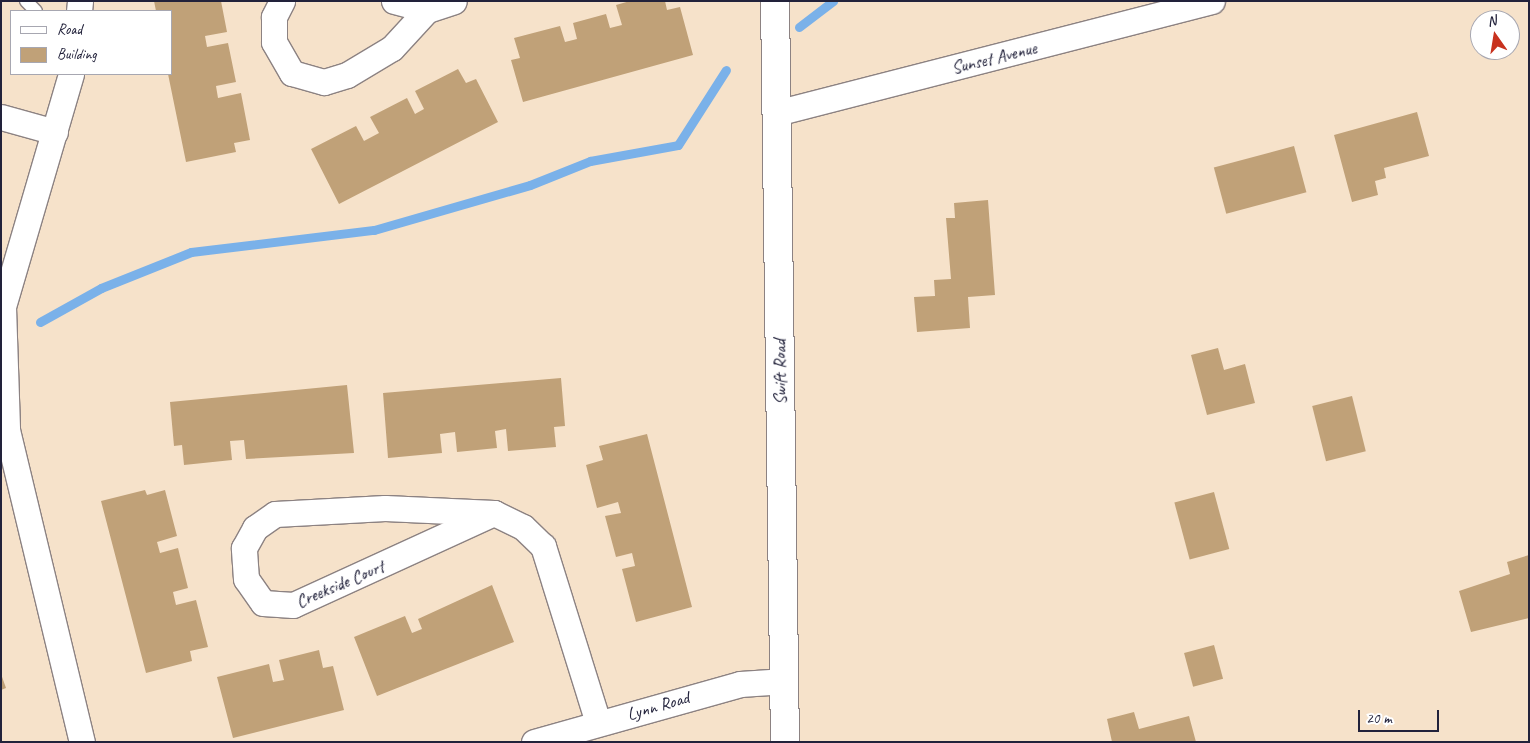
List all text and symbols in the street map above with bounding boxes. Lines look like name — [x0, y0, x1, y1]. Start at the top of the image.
legend — [10, 10, 172, 75]
north arrow — [1470, 10, 1520, 60]
text: N — [1486, 12, 1498, 30]
text: Road — [57, 20, 82, 39]
street label: Sunset Avenue — [949, 37, 1039, 79]
text: Building — [57, 45, 96, 64]
street label: Swift Road — [769, 339, 791, 405]
street label: Creekside Court — [293, 556, 387, 612]
street label: Lynn Road — [624, 687, 692, 725]
scale bar — [1360, 700, 1441, 732]
text: 20 m — [1366, 709, 1392, 728]

